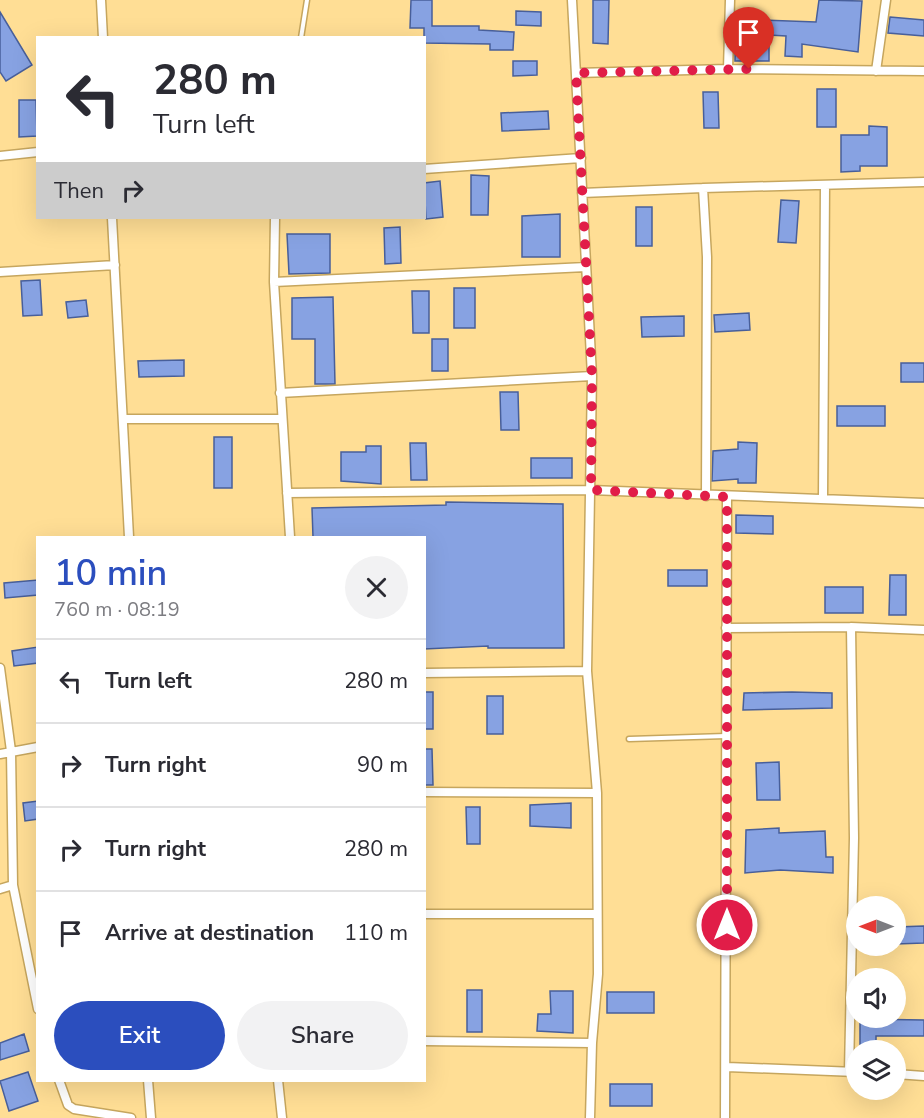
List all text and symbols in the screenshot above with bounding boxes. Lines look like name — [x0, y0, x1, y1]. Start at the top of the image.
pin — [723, 7, 774, 69]
icon: arrive — [732, 16, 765, 49]
text: 280 m — [153, 52, 277, 109]
icon: left — [54, 60, 132, 138]
text: Turn left — [153, 106, 254, 143]
icon: right — [116, 174, 149, 207]
text: Then — [54, 176, 104, 206]
text: 10 min — [54, 549, 167, 598]
button: close — [345, 556, 408, 619]
text: 760 m · 08:19 — [54, 596, 180, 623]
icon: left — [54, 665, 87, 698]
text: Turn left — [105, 666, 192, 696]
text: 280 m — [344, 666, 408, 696]
icon: right — [54, 749, 87, 782]
text: Turn right — [105, 750, 206, 780]
text: 90 m — [357, 750, 408, 780]
icon: right — [54, 833, 87, 866]
text: Turn right — [105, 834, 206, 864]
text: 280 m — [344, 834, 408, 864]
position arrow — [695, 893, 759, 957]
north arrow — [846, 896, 906, 956]
map controls — [846, 896, 906, 1100]
icon: arrive — [54, 917, 87, 950]
text: Arrive at destination — [105, 918, 314, 948]
text: 110 m — [344, 918, 408, 948]
button: sound — [846, 968, 906, 1028]
button: Exit — [54, 1001, 225, 1070]
button: Share — [237, 1001, 408, 1070]
button: layers — [846, 1040, 906, 1100]

